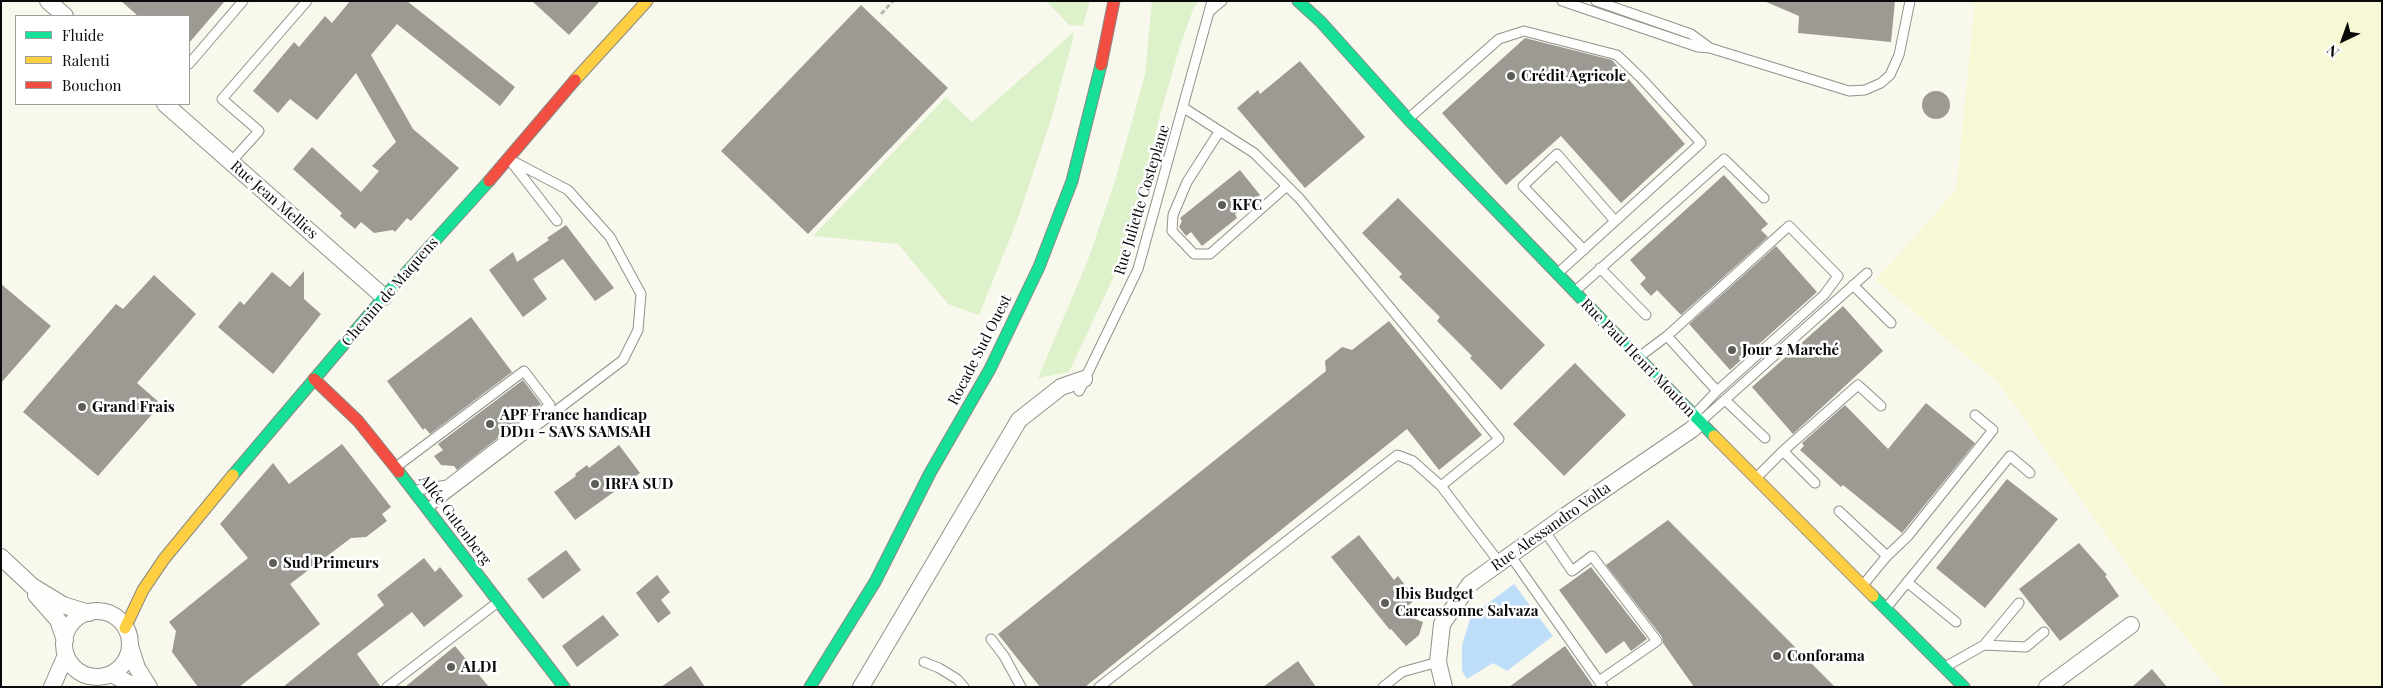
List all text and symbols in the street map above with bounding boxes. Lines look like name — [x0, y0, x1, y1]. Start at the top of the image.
legend — [15, 15, 190, 105]
north arrow — [2318, 15, 2368, 65]
text: Fluide — [62, 25, 104, 45]
text: N — [2323, 41, 2343, 62]
text: Ralenti — [62, 50, 110, 70]
place label: Crédit Agricole — [1521, 67, 1626, 85]
marker: Crédit Agricole — [1505, 70, 1517, 82]
text: Bouchon — [62, 75, 122, 95]
street label: Rue Juliette Costeplane — [1111, 123, 1173, 277]
street label: Rue Jean Mellies — [227, 157, 321, 243]
place label: KFC — [1232, 196, 1262, 214]
marker: KFC — [1216, 199, 1228, 211]
street label: Chemin de Maquens — [338, 234, 442, 350]
street label: Rocade Sud Ouest — [944, 292, 1016, 408]
street label: Rue Paul Henri Mouton — [1577, 295, 1699, 421]
place label: Jour 2 Marché — [1742, 341, 1839, 359]
marker: Jour 2 Marché — [1726, 344, 1738, 356]
place label: Grand Frais — [92, 398, 175, 416]
marker: Grand Frais — [76, 401, 88, 413]
place label: APF France handicap DD11 - SAVS SAMSAH — [500, 406, 651, 441]
marker: APF France handicap DD11 - SAVS SAMSAH — [484, 418, 496, 430]
street label: Allée Gutenberg — [415, 471, 495, 569]
place label: IRFA SUD — [605, 475, 673, 493]
marker: IRFA SUD — [589, 478, 601, 490]
street label: Rue Alessandro Volta — [1488, 479, 1614, 575]
place label: Sud Primeurs — [283, 554, 379, 572]
marker: Sud Primeurs — [267, 557, 279, 569]
place label: Ibis Budget Carcassonne Salvaza — [1395, 585, 1538, 620]
marker: Ibis Budget Carcassonne Salvaza — [1379, 597, 1391, 609]
place label: Conforama — [1787, 647, 1865, 665]
marker: Conforama — [1771, 650, 1783, 662]
place label: ALDI — [461, 658, 497, 676]
marker: ALDI — [445, 661, 457, 673]

